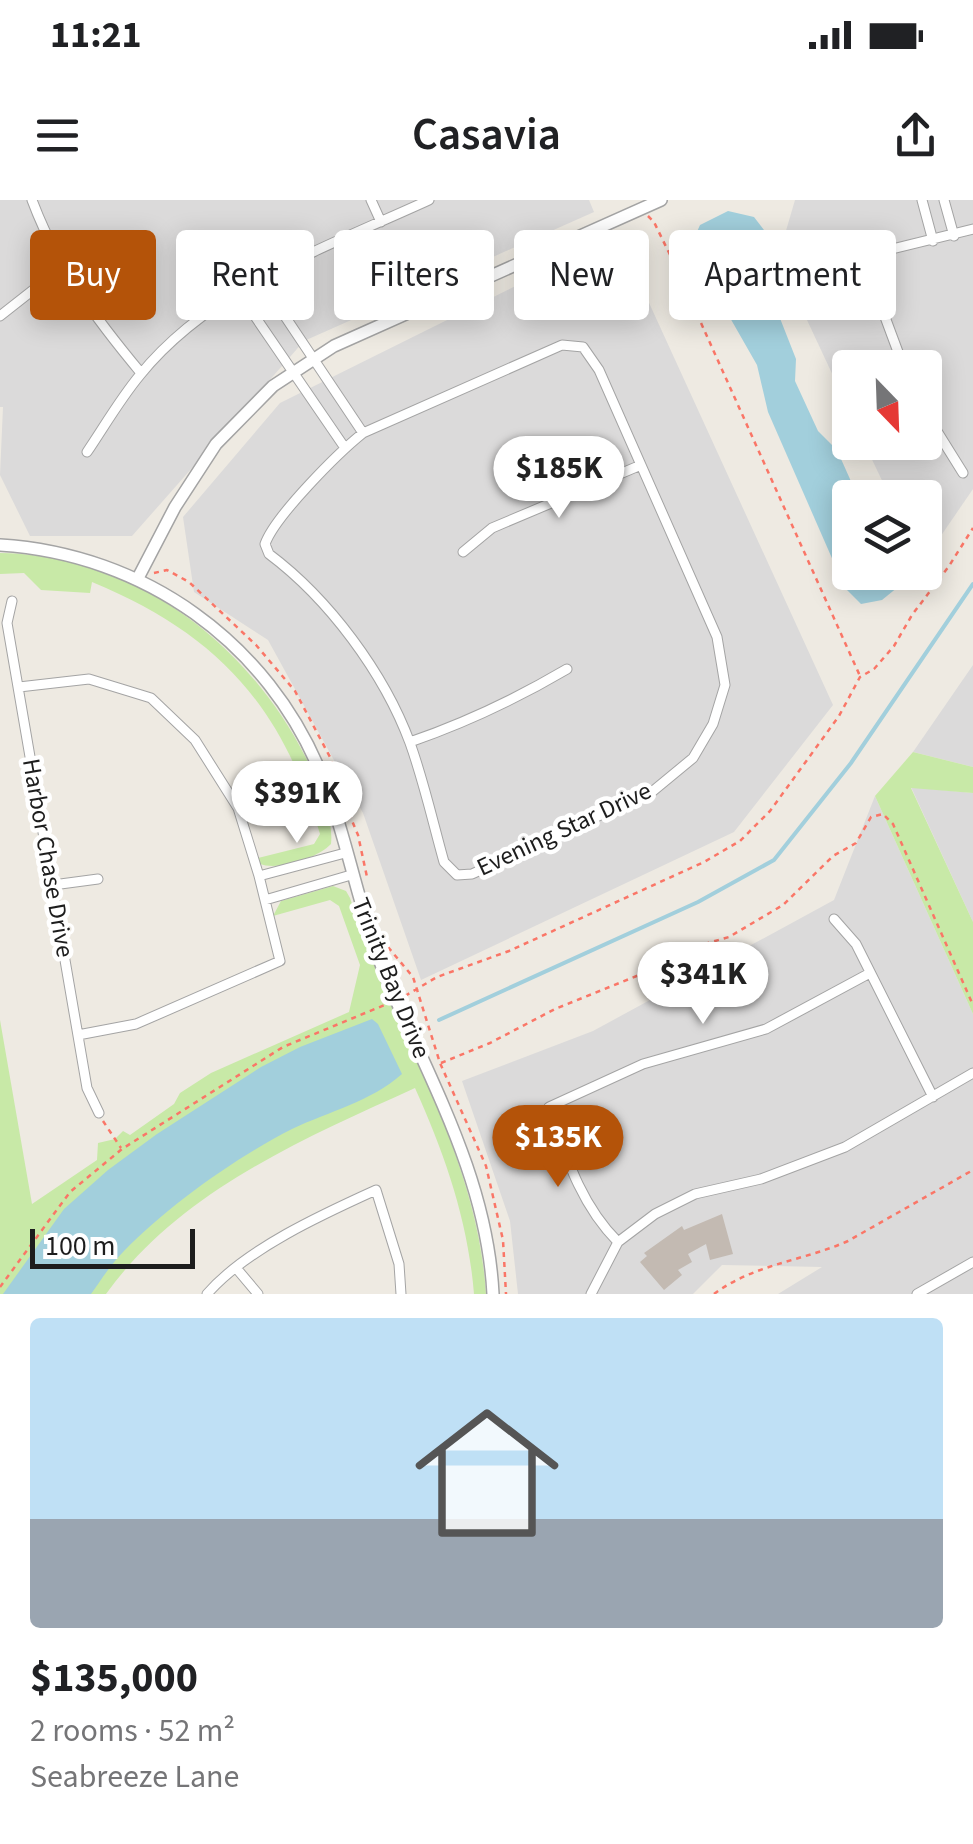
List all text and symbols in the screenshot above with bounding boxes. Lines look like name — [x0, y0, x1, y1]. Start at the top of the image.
text: 11:21 — [50, 8, 142, 62]
text: Casavia — [412, 103, 561, 167]
icon: menu — [30, 108, 85, 163]
icon: share — [888, 108, 943, 163]
chip: Buy — [30, 230, 156, 320]
chip: Rent — [176, 230, 314, 320]
chip: Filters — [334, 230, 494, 320]
chip: New — [514, 230, 649, 320]
chip: Apartment — [669, 230, 896, 320]
north arrow — [832, 350, 942, 460]
map controls — [832, 350, 942, 590]
pin: $185K — [489, 436, 629, 521]
text: $185K — [515, 445, 603, 491]
button: layers — [832, 480, 942, 590]
street label: Harbor Chase Drive — [13, 756, 83, 960]
pin: $391K — [227, 761, 367, 846]
text: $391K — [253, 770, 341, 816]
street label: Evening Star Drive — [471, 773, 657, 885]
street label: Trinity Bay Drive — [342, 892, 440, 1064]
pin: $341K — [633, 942, 773, 1027]
text: $341K — [659, 951, 747, 997]
pin: $135K — [488, 1105, 628, 1190]
text: $135K — [514, 1114, 602, 1160]
scale bar — [30, 1224, 195, 1268]
text: 100 m — [45, 1226, 116, 1266]
icon: home — [397, 1383, 577, 1563]
text: $135,000 — [30, 1648, 198, 1708]
text: 2 rooms · 52 m² — [30, 1708, 235, 1754]
text: Seabreeze Lane — [30, 1754, 239, 1800]

